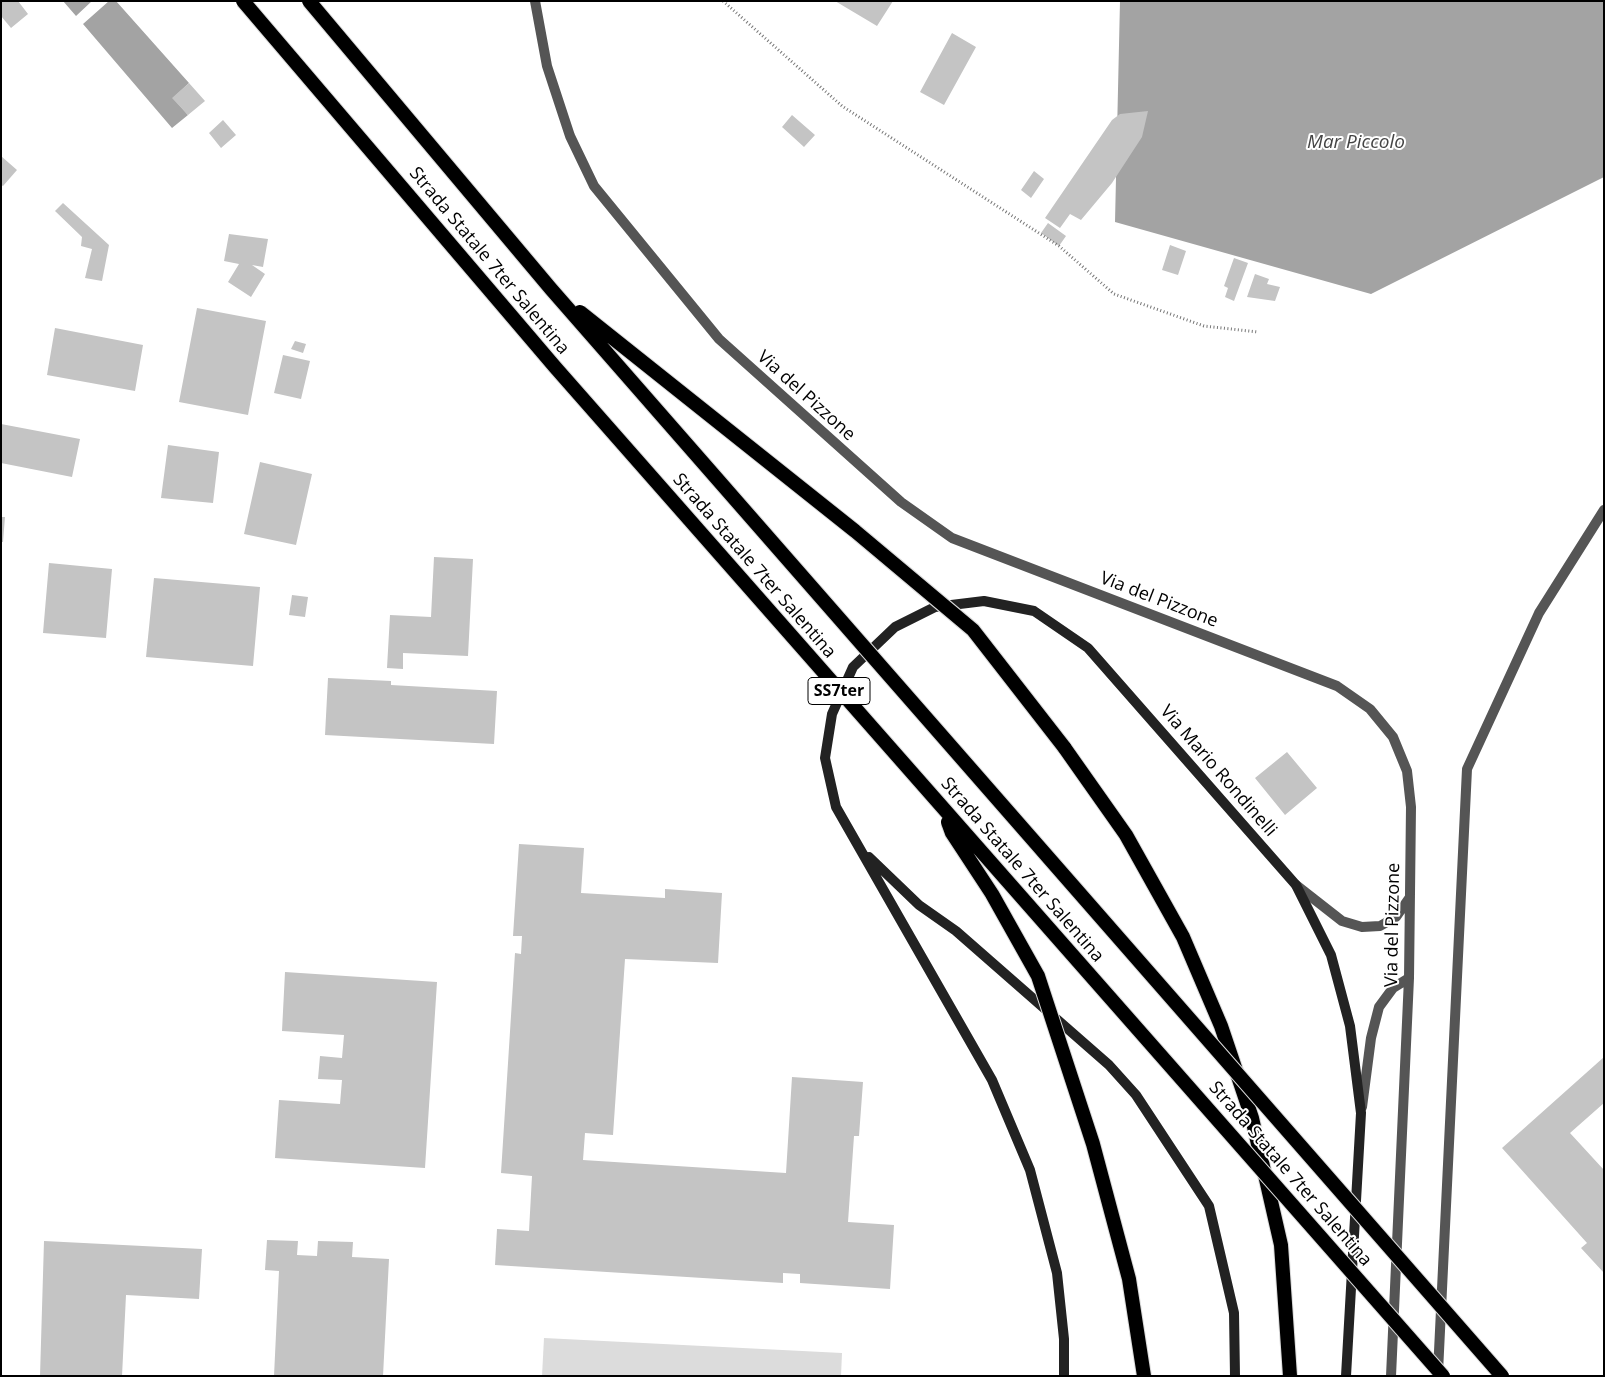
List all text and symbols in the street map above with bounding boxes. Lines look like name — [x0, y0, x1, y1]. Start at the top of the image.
water label: Mar Piccolo — [1307, 132, 1405, 154]
street label: Strada Statale 7ter Salentina — [404, 163, 574, 359]
street label: Via del Pizzone — [753, 346, 859, 446]
street label: Strada Statale 7ter Salentina — [668, 469, 840, 663]
street label: Via del Pizzone — [1097, 568, 1221, 632]
road number: SS7ter — [808, 678, 870, 704]
street label: Via Mario Rondinelli — [1155, 701, 1281, 841]
street label: Strada Statale 7ter Salentina — [936, 773, 1108, 967]
street label: Via del Pizzone — [1381, 863, 1405, 987]
street label: Strada Statale 7ter Salentina — [1204, 1077, 1376, 1271]

